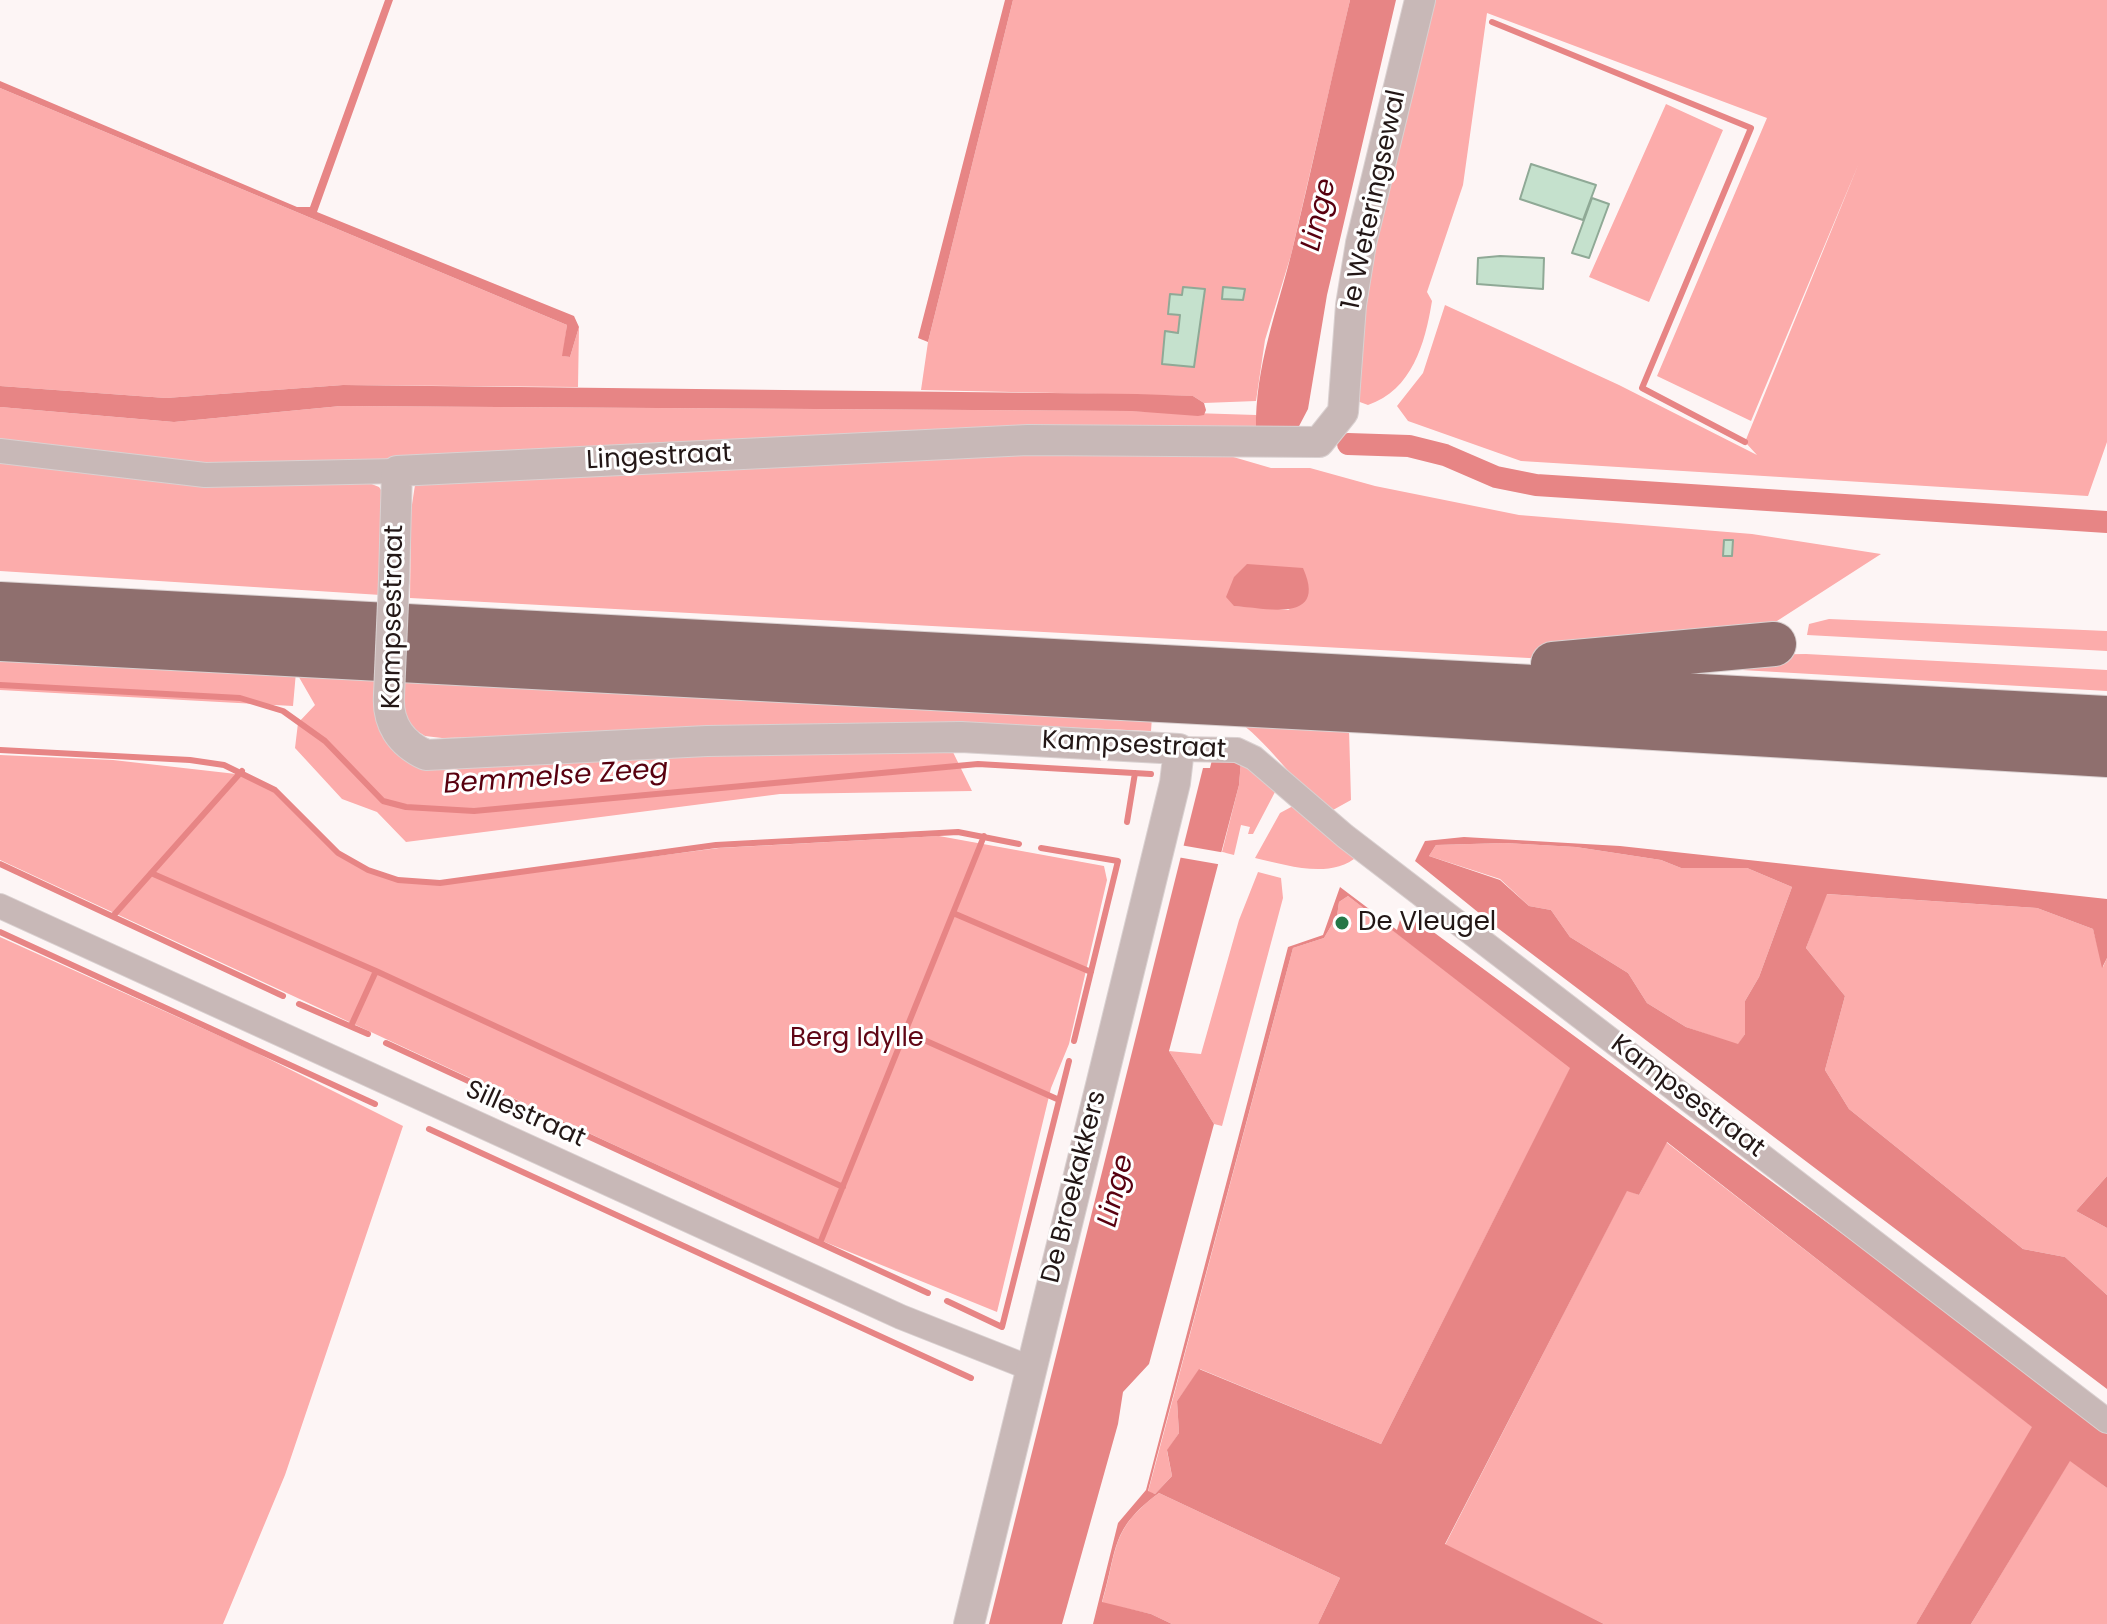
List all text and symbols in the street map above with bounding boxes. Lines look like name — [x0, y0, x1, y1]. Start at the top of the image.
street label: 1e Weteringsewal — [1336, 87, 1414, 313]
water label: Linge — [1295, 176, 1345, 254]
street label: Lingestraat — [586, 439, 732, 477]
street label: Kampsestraat — [377, 524, 411, 710]
street label: Kampsestraat — [1041, 726, 1227, 766]
water label: Bemmelse Zeeg — [442, 753, 670, 803]
place label: De Vleugel — [1358, 907, 1496, 939]
marker: De Vleugel — [1333, 914, 1351, 932]
park label: Berg Idylle — [790, 1023, 924, 1055]
street label: Kampsestraat — [1604, 1029, 1770, 1165]
street label: Sillestraat — [460, 1075, 590, 1155]
street label: De Broekakkers — [1036, 1088, 1114, 1286]
water label: Linge — [1092, 1151, 1142, 1231]

